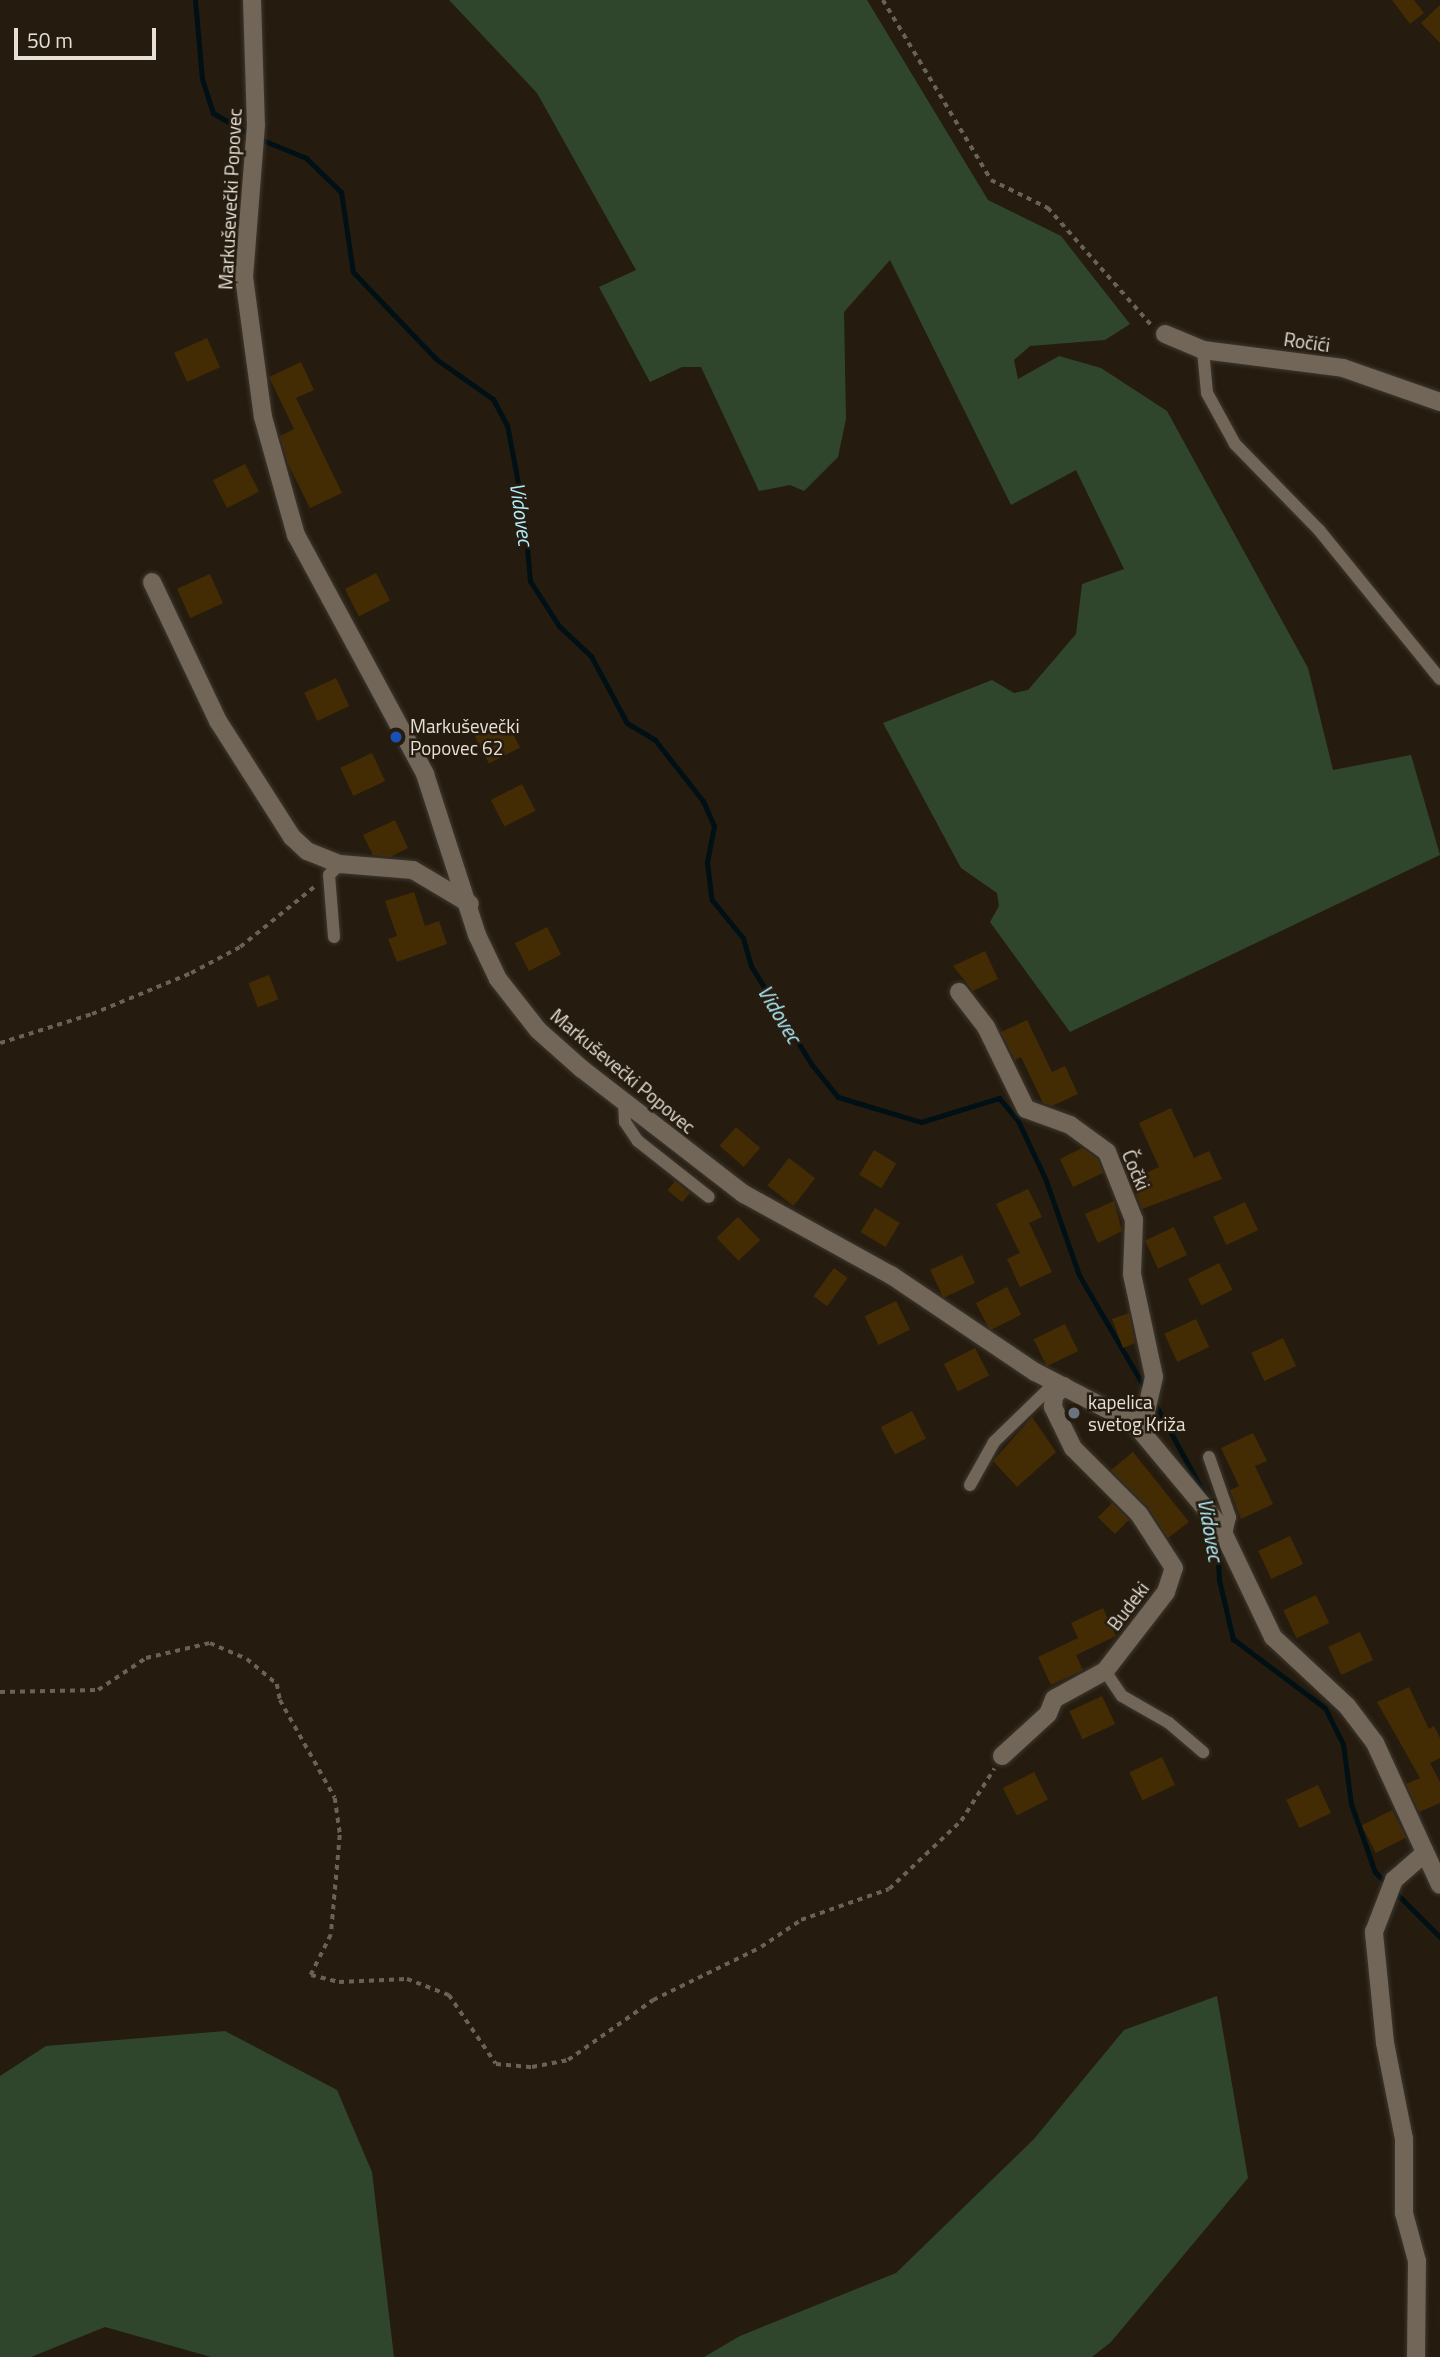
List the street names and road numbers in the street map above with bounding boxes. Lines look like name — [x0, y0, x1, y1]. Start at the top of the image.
street label: Markuševečki Popovec — [214, 108, 246, 290]
street label: Ročići — [1282, 327, 1332, 357]
street label: Markuševečki Popovec — [546, 1004, 700, 1138]
street label: Čočki — [1117, 1146, 1155, 1194]
street label: Budeki — [1102, 1577, 1154, 1635]

